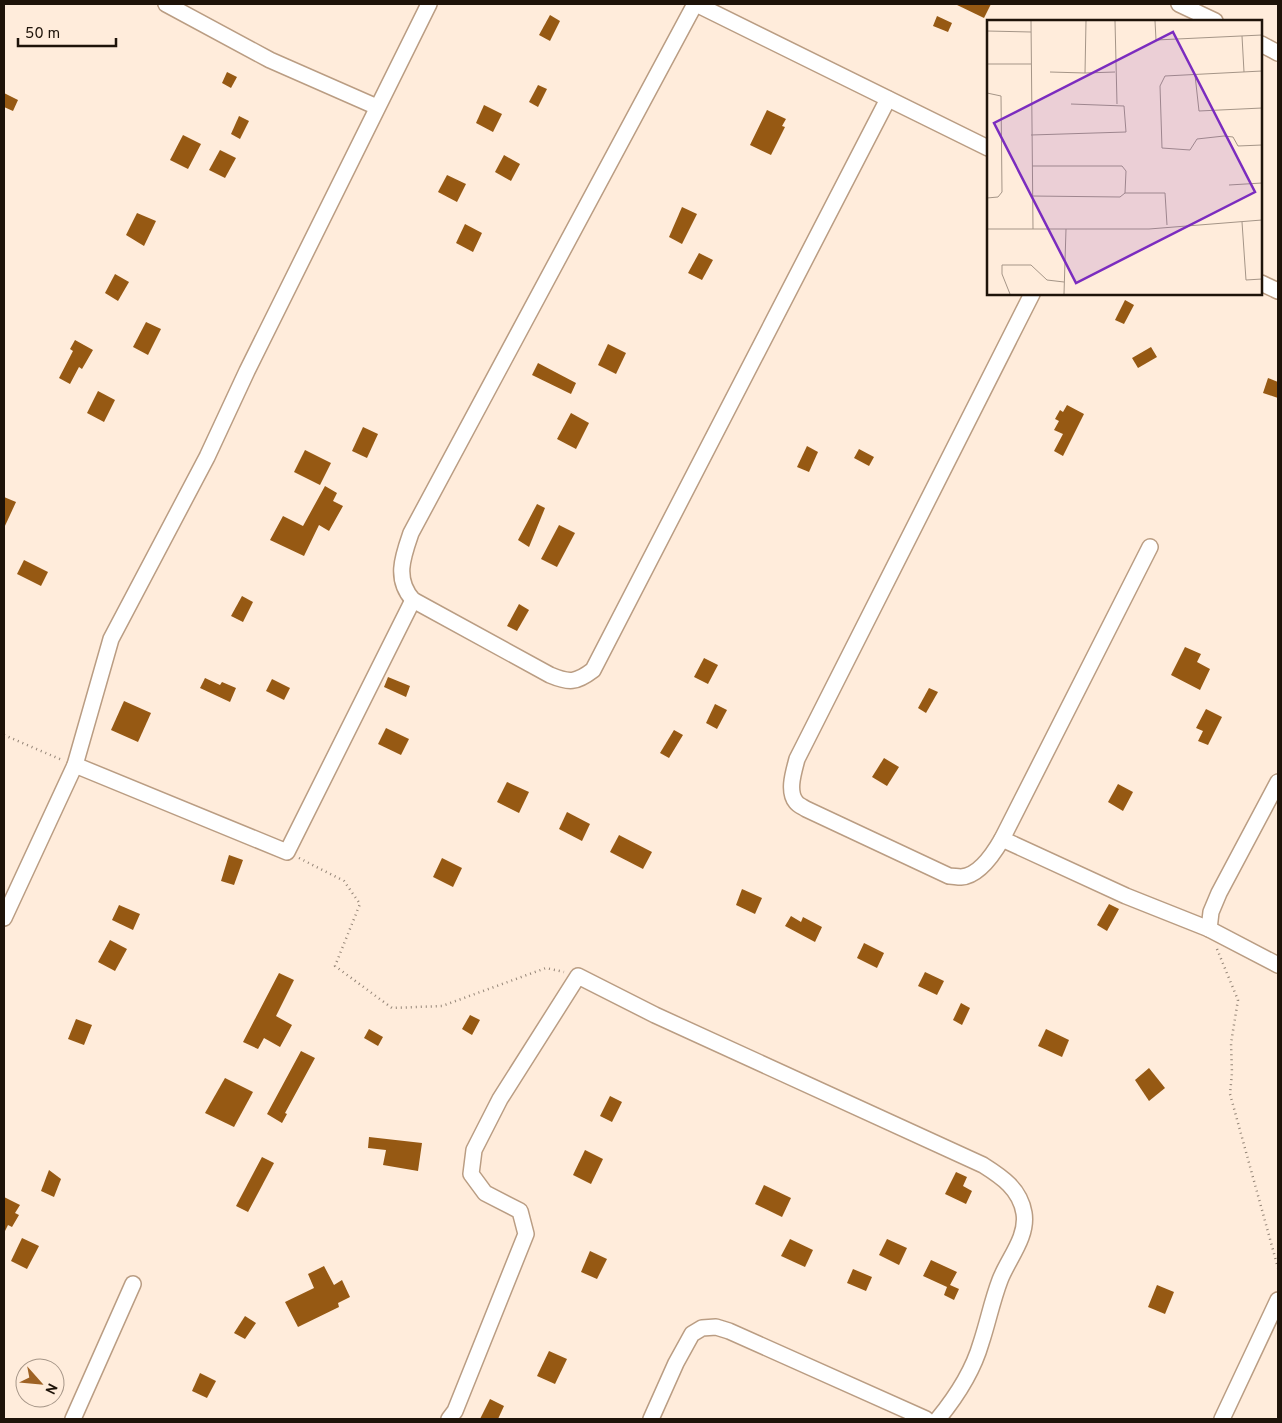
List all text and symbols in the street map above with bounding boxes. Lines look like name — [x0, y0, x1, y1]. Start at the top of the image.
scale bar — [18, 15, 115, 47]
inset map — [987, 20, 1262, 295]
text: 50 m — [25, 25, 60, 44]
north arrow — [15, 1358, 65, 1408]
text: N — [40, 1380, 60, 1397]

